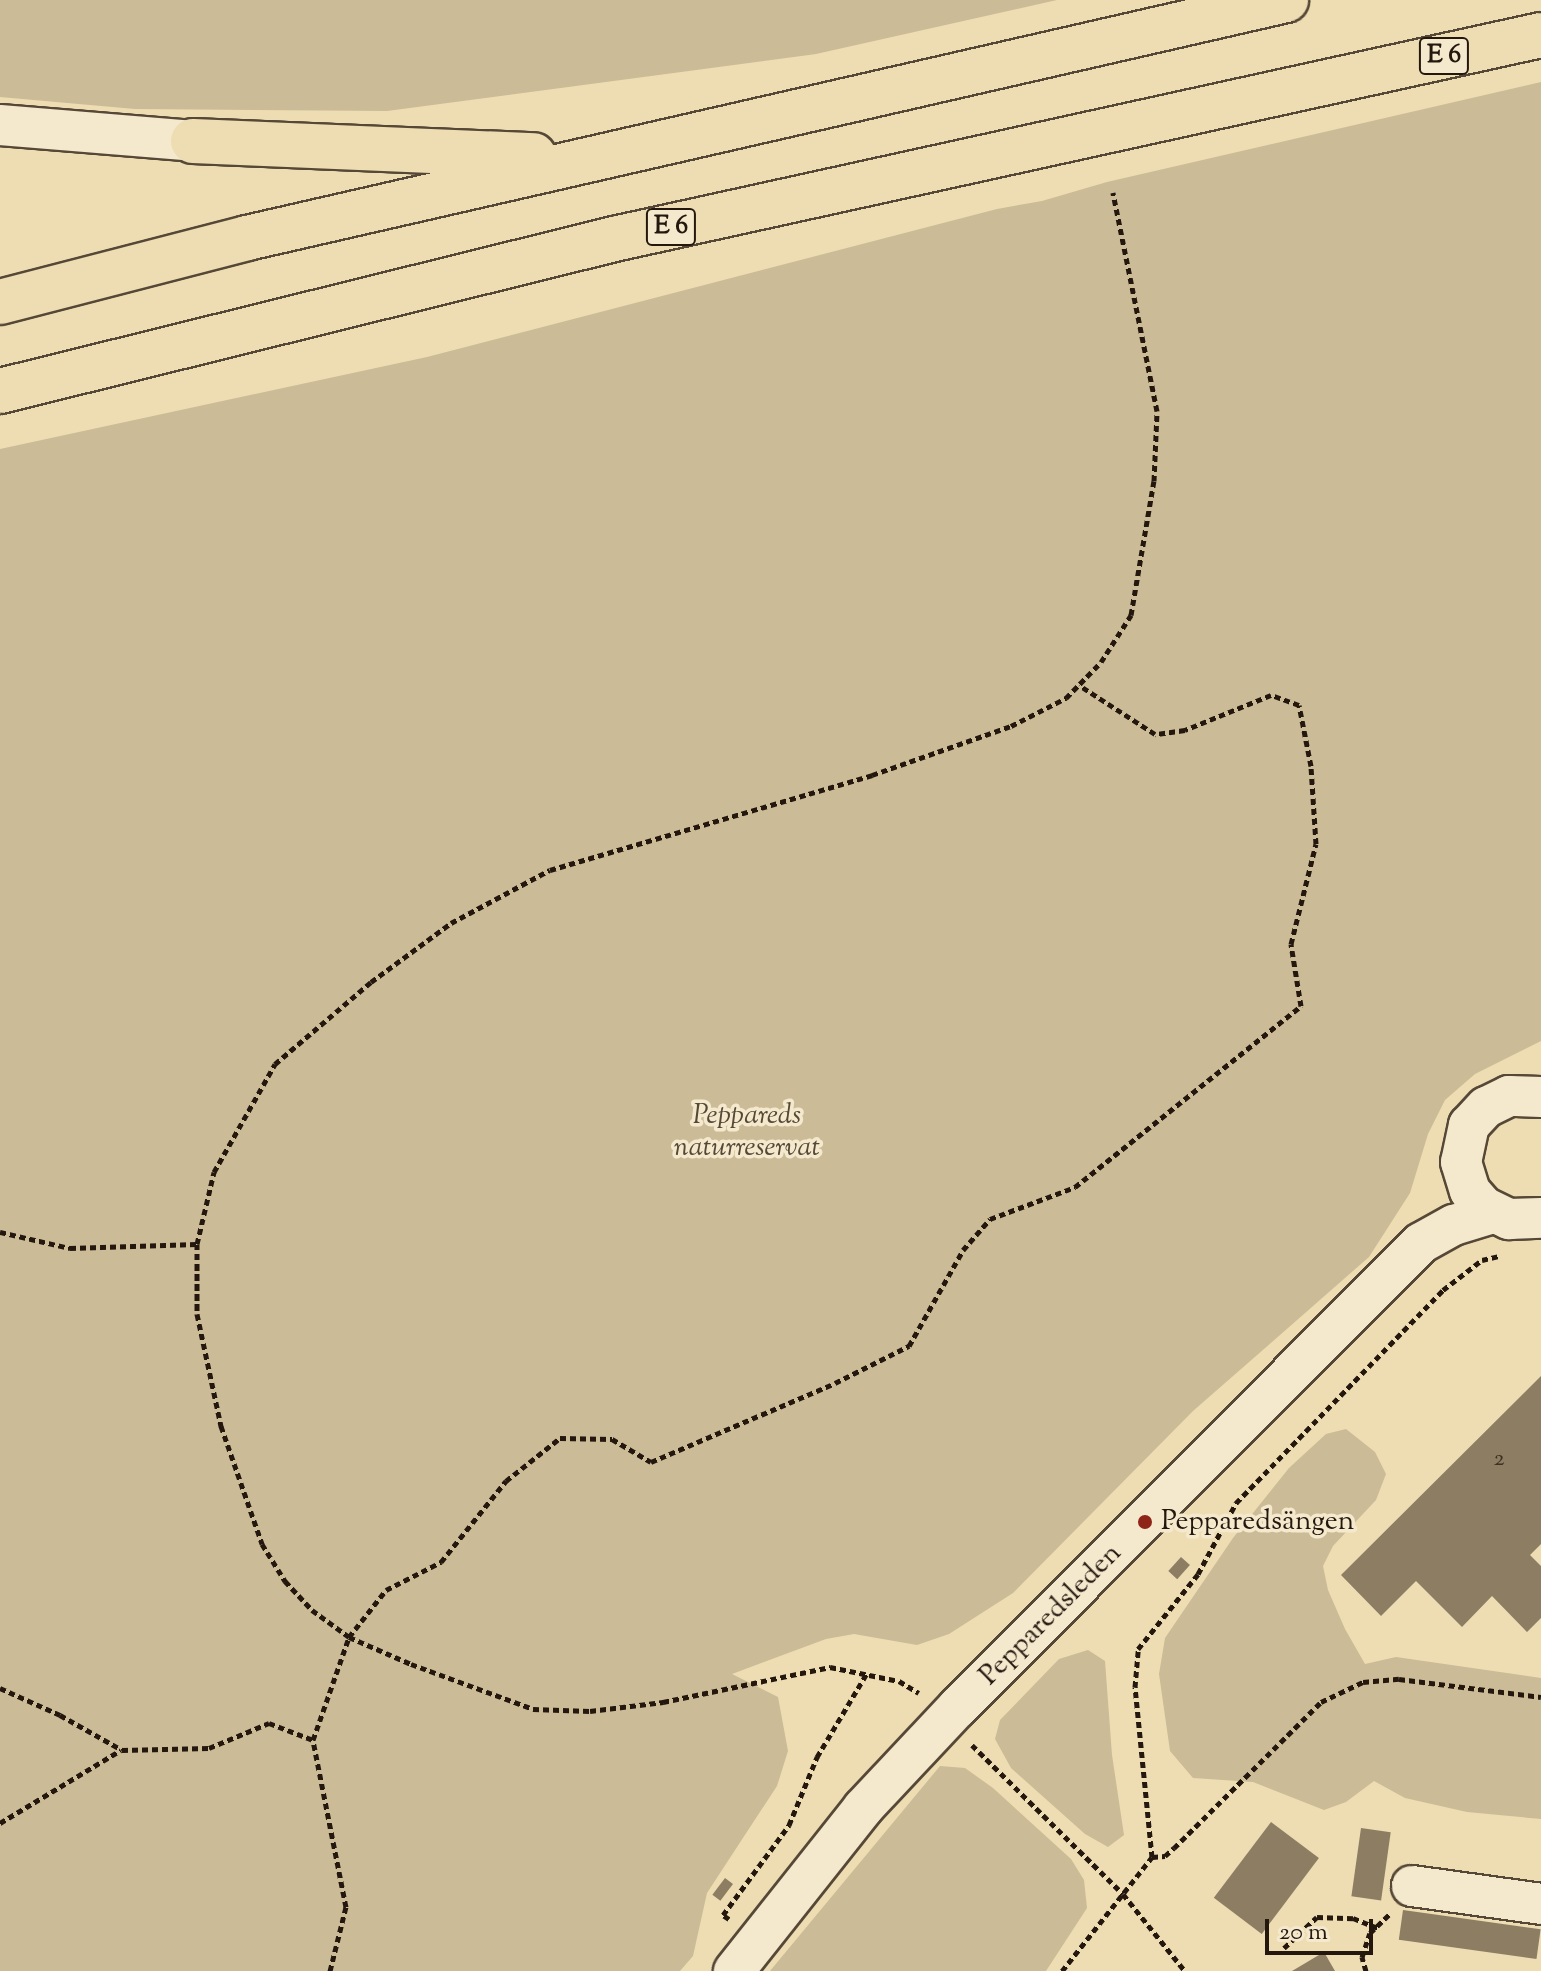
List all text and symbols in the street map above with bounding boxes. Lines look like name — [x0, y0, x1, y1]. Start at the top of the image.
road number: E 6 — [1418, 34, 1470, 78]
road number: E 6 — [645, 205, 697, 249]
park label: Peppareds naturreservat — [674, 1099, 820, 1165]
house number: 2 — [1493, 1446, 1505, 1474]
place label: Pepparedsängen — [1161, 1505, 1354, 1539]
marker: Pepparedsängen — [1136, 1513, 1154, 1531]
street label: Pepparedsleden — [973, 1537, 1129, 1693]
scale bar — [1269, 1903, 1377, 1953]
text: 20 m — [1279, 1916, 1328, 1950]

